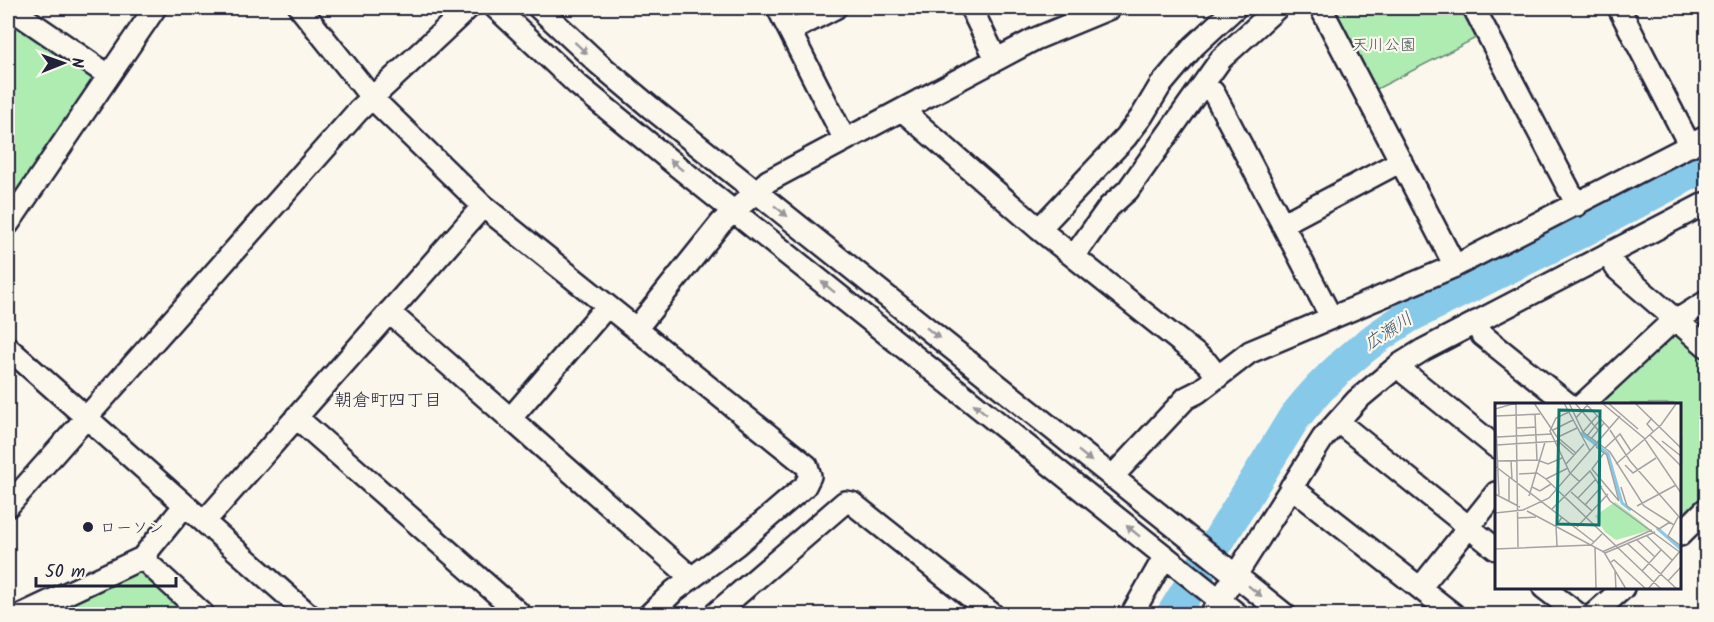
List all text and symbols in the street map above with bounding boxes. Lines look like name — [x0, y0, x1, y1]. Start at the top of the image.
north arrow — [33, 33, 93, 93]
park label: 天川公園 — [1352, 33, 1416, 58]
one-way arrow — [574, 41, 589, 55]
text: N — [64, 57, 89, 68]
one-way arrow — [668, 159, 684, 172]
one-way arrow — [773, 205, 789, 218]
one-way arrow — [820, 280, 836, 293]
water label: 広瀬川 — [1358, 305, 1419, 359]
one-way arrow — [925, 327, 941, 340]
district label: 朝倉町四丁目 — [334, 387, 442, 416]
one-way arrow — [973, 403, 988, 415]
inset map — [1495, 403, 1681, 589]
one-way arrow — [1077, 449, 1093, 462]
place label: ローソン — [100, 516, 164, 541]
marker: ローソン — [81, 520, 95, 534]
one-way arrow — [1125, 524, 1141, 537]
scale bar — [36, 550, 176, 588]
text: 50 m — [45, 558, 85, 587]
one-way arrow — [1247, 584, 1263, 597]

